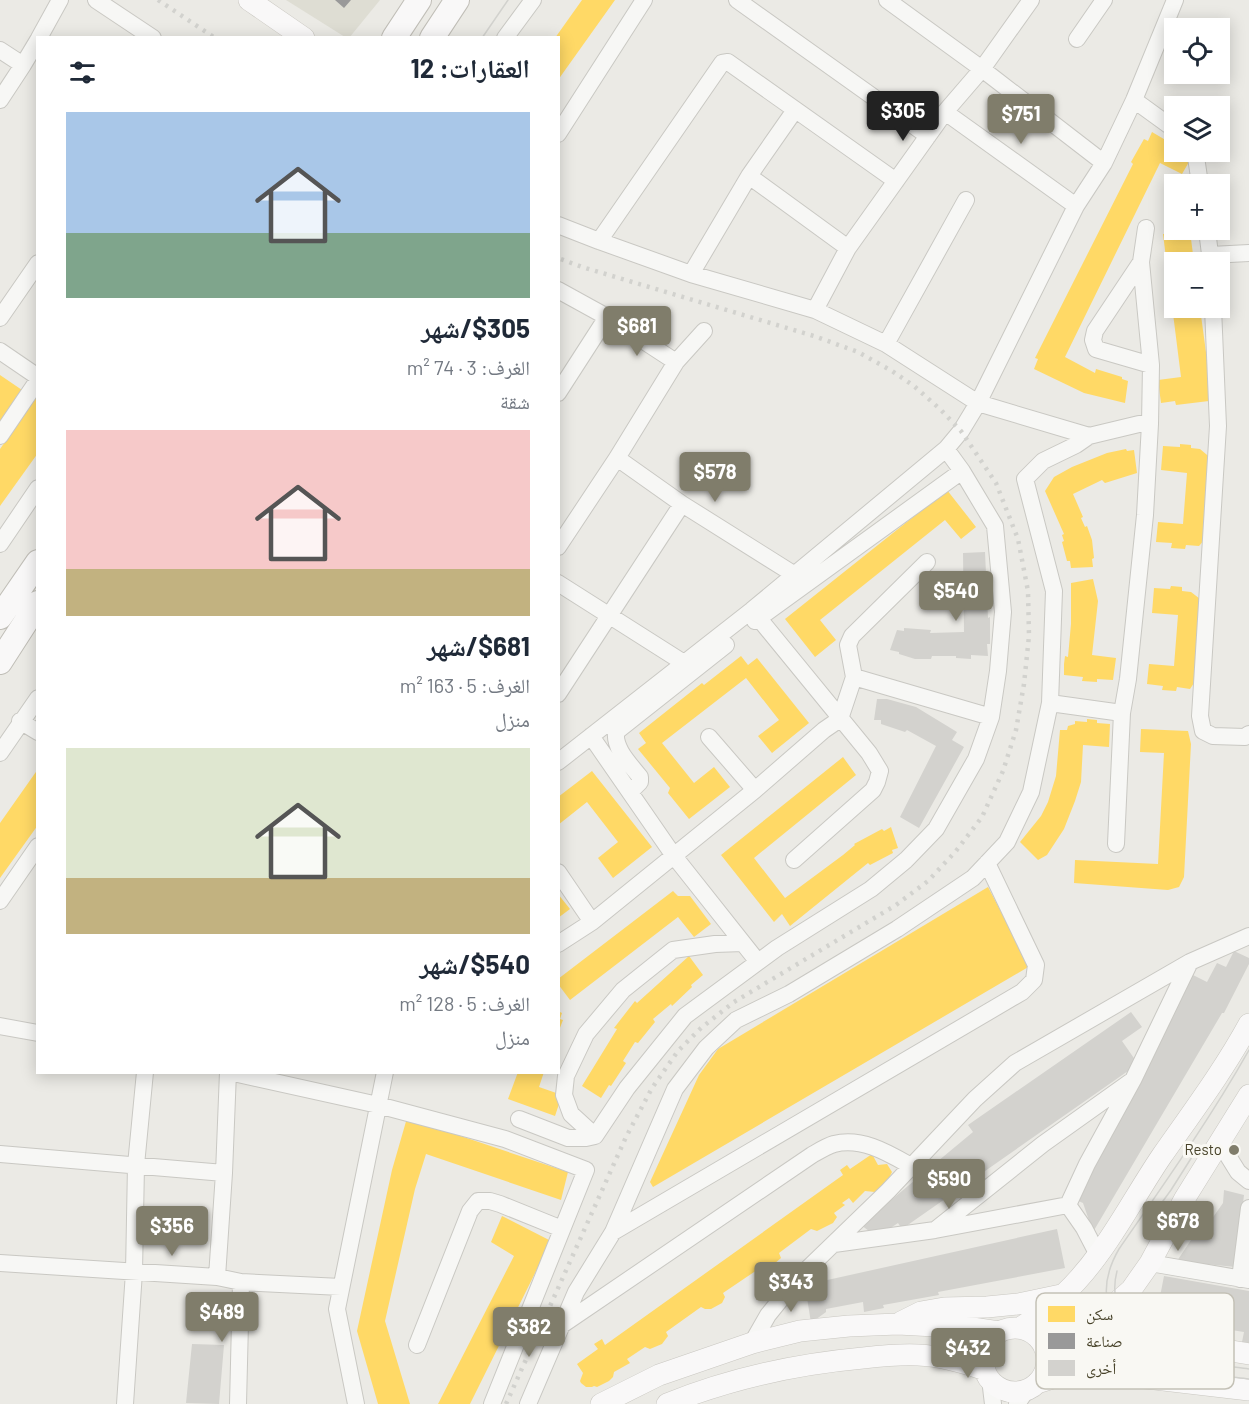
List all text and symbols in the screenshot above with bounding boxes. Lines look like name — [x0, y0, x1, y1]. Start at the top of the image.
map controls — [1164, 18, 1230, 318]
button: locate — [1164, 18, 1230, 84]
text: العقارات: 12 — [411, 52, 530, 83]
icon: filters — [66, 56, 99, 89]
pin: $305 — [867, 91, 939, 142]
pin: $751 — [985, 94, 1057, 145]
button: layers — [1164, 96, 1230, 162]
text: $305 — [881, 98, 925, 122]
text: $751 — [1002, 101, 1041, 125]
icon: home — [244, 151, 352, 259]
button: + — [1164, 174, 1230, 240]
button: − — [1164, 252, 1230, 318]
pin: $681 — [601, 306, 673, 357]
text: $305/شهر — [421, 312, 530, 343]
text: $681 — [617, 313, 657, 337]
text: الغرف: 3 · 74 m² — [407, 355, 530, 379]
text: شقة — [500, 389, 530, 413]
pin: $578 — [679, 452, 751, 503]
text: $578 — [694, 459, 736, 483]
icon: home — [244, 469, 352, 577]
pin: $540 — [920, 571, 992, 622]
text: $540 — [933, 578, 979, 602]
text: $681/شهر — [427, 630, 530, 661]
text: الغرف: 5 · 163 m² — [400, 673, 530, 697]
text: منزل — [495, 707, 530, 731]
icon: home — [244, 787, 352, 895]
text: $540/شهر — [419, 948, 530, 979]
text: الغرف: 5 · 128 m² — [399, 991, 530, 1015]
text: منزل — [495, 1025, 530, 1049]
place label: Resto — [1184, 1140, 1222, 1158]
marker: Resto — [1227, 1143, 1241, 1157]
pin: $590 — [913, 1159, 985, 1210]
text: $590 — [927, 1166, 971, 1190]
pin: $678 — [1142, 1201, 1214, 1252]
pin: $356 — [136, 1206, 208, 1257]
text: $678 — [1157, 1208, 1199, 1232]
text: $356 — [150, 1213, 194, 1237]
pin: $343 — [755, 1262, 827, 1313]
text: $343 — [768, 1269, 814, 1293]
pin: $489 — [186, 1292, 258, 1343]
legend — [1036, 1293, 1234, 1389]
text: $489 — [200, 1299, 244, 1323]
text: سكن — [1086, 1304, 1113, 1325]
pin: $382 — [493, 1307, 565, 1358]
text: $382 — [507, 1314, 551, 1338]
pin: $432 — [932, 1328, 1004, 1379]
text: صناعة — [1086, 1331, 1123, 1350]
text: $432 — [945, 1335, 991, 1359]
text: أخرى — [1086, 1358, 1116, 1379]

